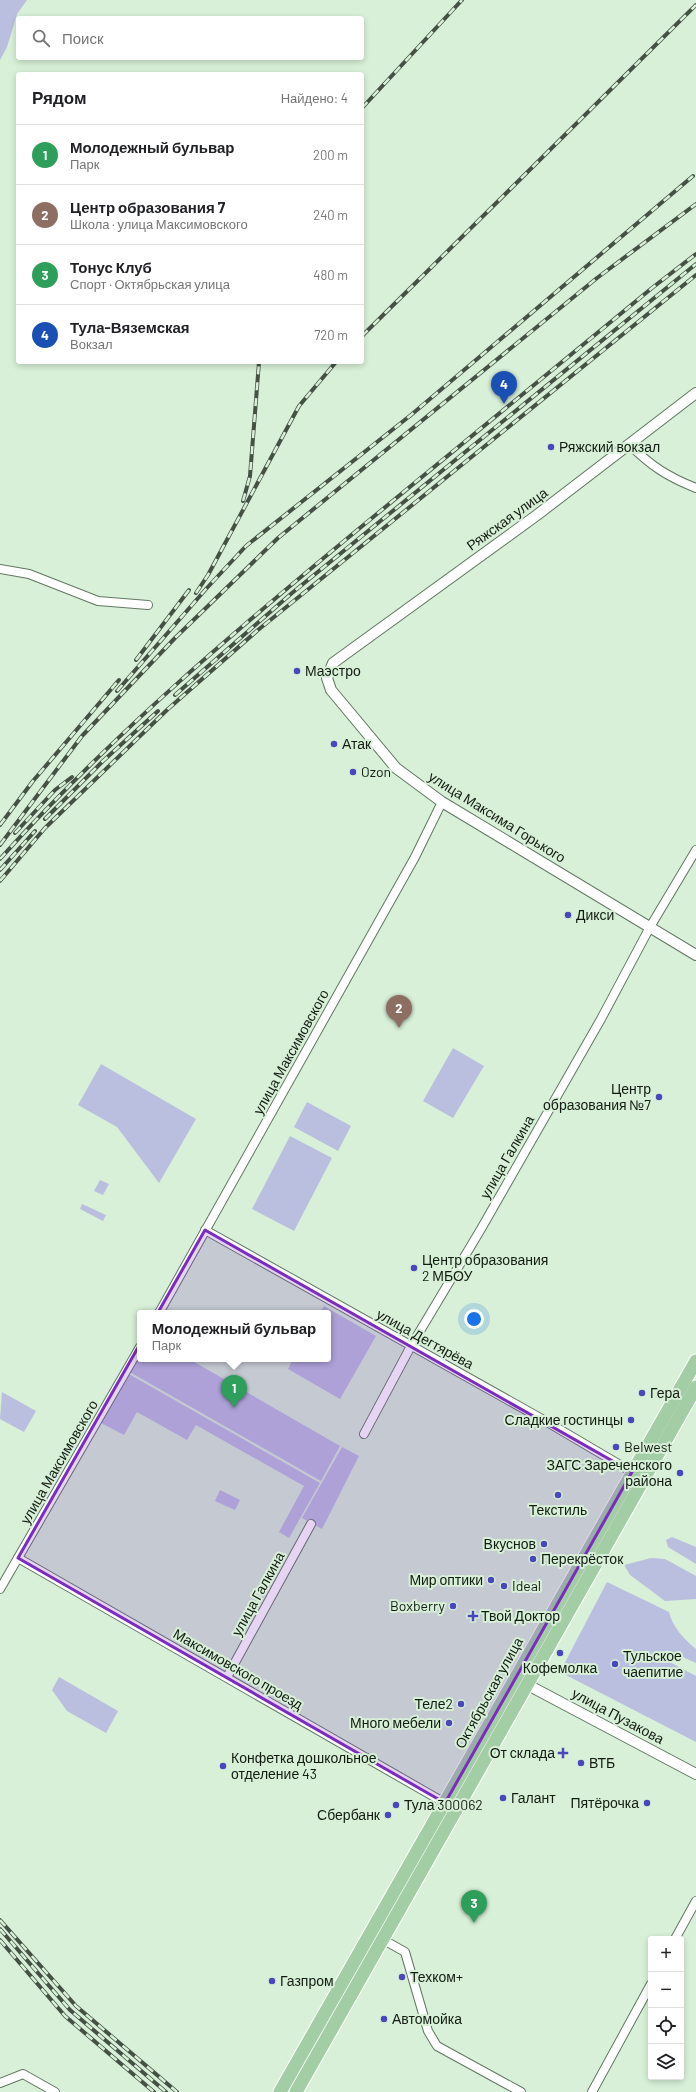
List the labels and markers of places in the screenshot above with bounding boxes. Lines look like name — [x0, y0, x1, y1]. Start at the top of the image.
pin: 4 — [491, 371, 517, 404]
place label: Ряжский вокзал — [559, 438, 660, 455]
marker: Ряжский вокзал — [546, 442, 556, 452]
place label: Маэстро — [305, 662, 361, 679]
marker: Маэстро — [292, 666, 302, 676]
place label: Атак — [342, 735, 372, 752]
marker: Атак — [329, 739, 339, 749]
place label: Ozon — [361, 763, 391, 780]
marker: Ozon — [348, 767, 358, 777]
place label: Дикси — [576, 906, 614, 923]
marker: Дикси — [563, 910, 573, 920]
pin: 2 — [386, 995, 412, 1028]
place label: Центр образования №7 — [543, 1080, 651, 1113]
marker: Центр образования №7 — [654, 1092, 664, 1102]
place label: Центр образования 2 МБОУ — [422, 1251, 548, 1284]
marker: Центр образования 2 МБОУ — [409, 1263, 419, 1273]
pin: 1 — [221, 1375, 247, 1408]
place label: Гера — [650, 1384, 680, 1401]
marker: Гера — [637, 1388, 647, 1398]
place label: Сладкие гостинцы — [505, 1411, 623, 1428]
marker: Сладкие гостинцы — [626, 1415, 636, 1425]
place label: Belwest — [624, 1438, 672, 1455]
marker: Belwest — [611, 1442, 621, 1452]
place label: ЗАГС Зареченского района — [547, 1456, 672, 1489]
marker: ЗАГС Зареченского района — [675, 1468, 685, 1478]
marker: Текстиль — [553, 1490, 563, 1500]
place label: Текстиль — [529, 1501, 587, 1518]
place label: Вкуснов — [484, 1535, 536, 1552]
marker: Вкуснов — [539, 1539, 549, 1549]
place label: Перекрёсток — [541, 1550, 624, 1567]
marker: Перекрёсток — [528, 1554, 538, 1564]
place label: Мир оптики — [409, 1571, 483, 1588]
marker: Мир оптики — [486, 1575, 496, 1585]
place label: Ideal — [512, 1577, 541, 1594]
marker: Ideal — [499, 1581, 509, 1591]
place label: Boxberry — [390, 1597, 446, 1614]
marker: Boxberry — [448, 1601, 458, 1611]
place label: Твой Доктор — [481, 1607, 560, 1624]
marker: Твой Доктор — [468, 1611, 478, 1621]
place label: Тульское чаепитие — [623, 1647, 684, 1680]
marker: Кофемолка — [555, 1648, 565, 1658]
place label: Кофемолка — [523, 1659, 598, 1676]
marker: Тульское чаепитие — [610, 1659, 620, 1669]
place label: Теле2 — [414, 1695, 453, 1712]
marker: Теле2 — [456, 1699, 466, 1709]
place label: Много мебели — [350, 1714, 441, 1731]
marker: Много мебели — [444, 1718, 454, 1728]
place label: От склада — [490, 1744, 555, 1761]
marker: От склада — [558, 1748, 568, 1758]
place label: Конфетка дошкольное отделение 43 — [231, 1749, 377, 1782]
place label: ВТБ — [589, 1754, 615, 1771]
marker: ВТБ — [576, 1758, 586, 1768]
marker: Конфетка дошкольное отделение 43 — [218, 1761, 228, 1771]
place label: Галант — [511, 1789, 556, 1806]
marker: Галант — [498, 1793, 508, 1803]
place label: Пятёрочка — [570, 1794, 639, 1811]
place label: Тула 300062 — [404, 1796, 483, 1813]
marker: Пятёрочка — [642, 1798, 652, 1808]
marker: Тула 300062 — [391, 1800, 401, 1810]
place label: Сбербанк — [317, 1806, 381, 1823]
marker: Сбербанк — [383, 1810, 393, 1820]
pin: 3 — [461, 1890, 487, 1923]
place label: Техком+ — [410, 1968, 463, 1985]
place label: Газпром — [280, 1972, 334, 1989]
marker: Техком+ — [397, 1972, 407, 1982]
marker: Газпром — [267, 1976, 277, 1986]
place label: Автомойка — [392, 2010, 462, 2027]
marker: Автомойка — [379, 2014, 389, 2024]

